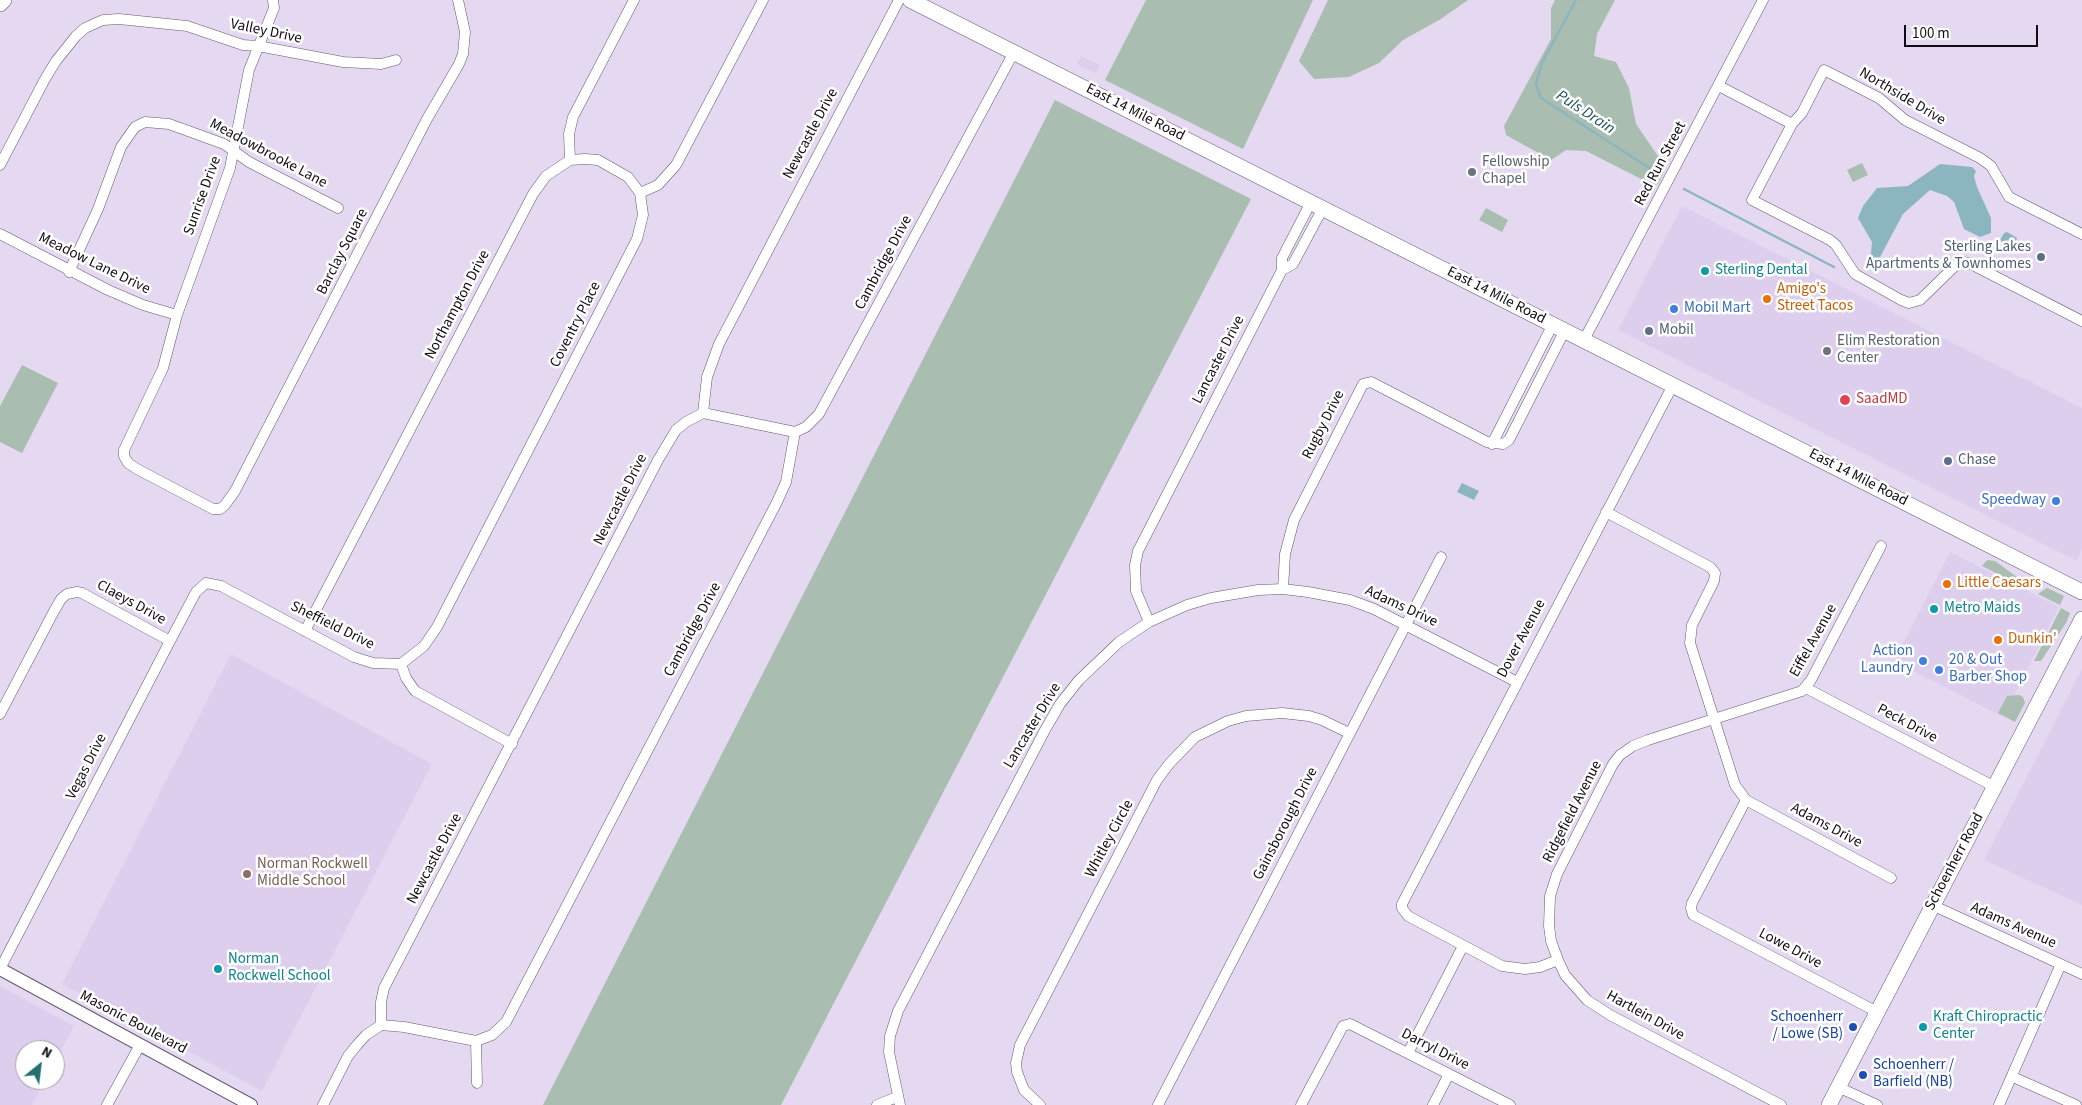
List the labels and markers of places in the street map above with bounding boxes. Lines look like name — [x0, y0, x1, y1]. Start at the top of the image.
place label: Fellowship Chapel — [1482, 154, 1550, 189]
marker: Fellowship Chapel — [1466, 166, 1478, 178]
place label: Sterling Lakes Apartments & Townhomes — [1866, 239, 2031, 274]
marker: Sterling Lakes Apartments & Townhomes — [2035, 251, 2047, 263]
place label: Sterling Dental — [1715, 262, 1807, 280]
marker: Sterling Dental — [1699, 265, 1711, 277]
place label: Amigo's Street Tacos — [1777, 281, 1853, 316]
marker: Amigo's Street Tacos — [1761, 293, 1773, 305]
place label: Mobil Mart — [1684, 300, 1751, 318]
marker: Mobil Mart — [1668, 303, 1680, 315]
place label: Mobil — [1659, 322, 1694, 340]
marker: Mobil — [1643, 325, 1655, 337]
place label: Elim Restoration Center — [1837, 333, 1940, 368]
marker: Elim Restoration Center — [1821, 345, 1833, 357]
place label: SaadMD — [1856, 391, 1908, 409]
marker: SaadMD — [1838, 393, 1852, 407]
place label: Chase — [1958, 452, 1996, 470]
marker: Chase — [1942, 455, 1954, 467]
place label: Speedway — [1981, 492, 2046, 510]
marker: Speedway — [2050, 495, 2062, 507]
place label: Little Caesars — [1957, 575, 2041, 593]
marker: Little Caesars — [1941, 578, 1953, 590]
place label: Metro Maids — [1944, 600, 2020, 618]
marker: Metro Maids — [1928, 603, 1940, 615]
place label: Dunkin' — [2008, 631, 2057, 649]
marker: Dunkin' — [1992, 634, 2004, 646]
place label: Action Laundry — [1861, 643, 1913, 678]
place label: 20 & Out Barber Shop — [1949, 652, 2027, 687]
marker: Action Laundry — [1917, 655, 1929, 667]
marker: 20 & Out Barber Shop — [1933, 664, 1945, 676]
place label: Norman Rockwell Middle School — [257, 856, 368, 891]
marker: Norman Rockwell Middle School — [241, 868, 253, 880]
place label: Norman Rockwell School — [228, 951, 331, 986]
marker: Norman Rockwell School — [212, 963, 224, 975]
place label: Schoenherr / Lowe (SB) — [1770, 1009, 1843, 1044]
place label: Kraft Chiropractic Center — [1933, 1009, 2043, 1044]
marker: Schoenherr / Lowe (SB) — [1847, 1021, 1859, 1033]
marker: Kraft Chiropractic Center — [1917, 1021, 1929, 1033]
place label: Schoenherr / Barfield (NB) — [1873, 1057, 1954, 1092]
marker: Schoenherr / Barfield (NB) — [1857, 1069, 1869, 1081]

